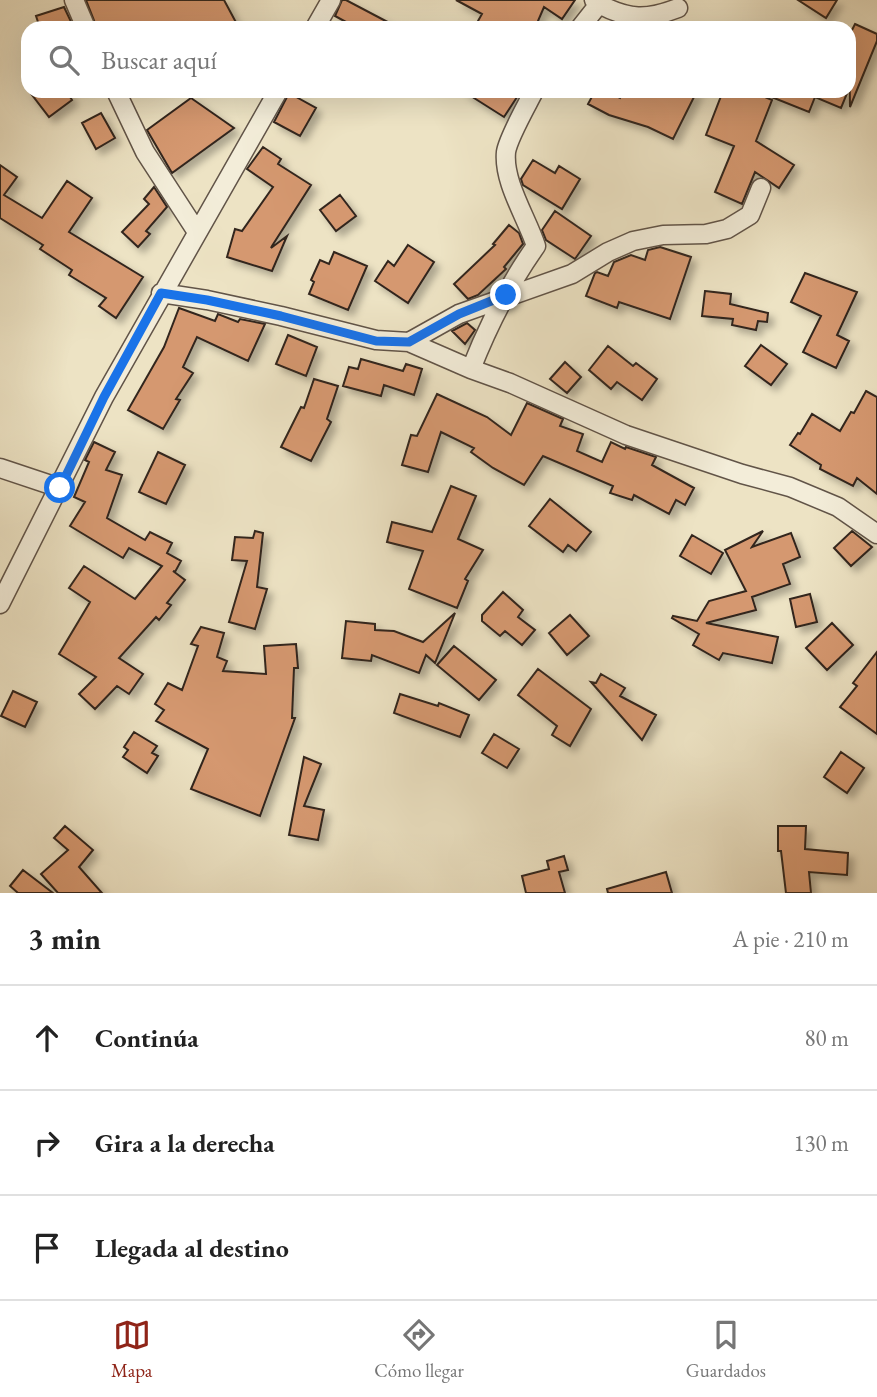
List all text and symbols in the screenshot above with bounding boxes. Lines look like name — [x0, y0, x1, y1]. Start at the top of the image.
search box — [21, 21, 856, 98]
icon: search — [45, 41, 83, 79]
text: Buscar aquí — [101, 43, 217, 77]
route end — [490, 279, 521, 310]
route start — [44, 472, 75, 503]
text: 3 min — [28, 919, 101, 958]
text: A pie · 210 m — [733, 924, 849, 954]
icon: ahead — [28, 1019, 66, 1057]
text: Continúa — [95, 1021, 199, 1055]
text: 80 m — [804, 1023, 849, 1053]
icon: right — [28, 1124, 66, 1162]
text: Gira a la derecha — [95, 1126, 275, 1160]
text: 130 m — [793, 1128, 849, 1158]
icon: arrive — [28, 1229, 66, 1267]
text: Llegada al destino — [95, 1231, 289, 1265]
tab: Mapa — [111, 1316, 152, 1383]
tab: Cómo llegar — [374, 1316, 464, 1383]
tab: Guardados — [686, 1316, 766, 1383]

